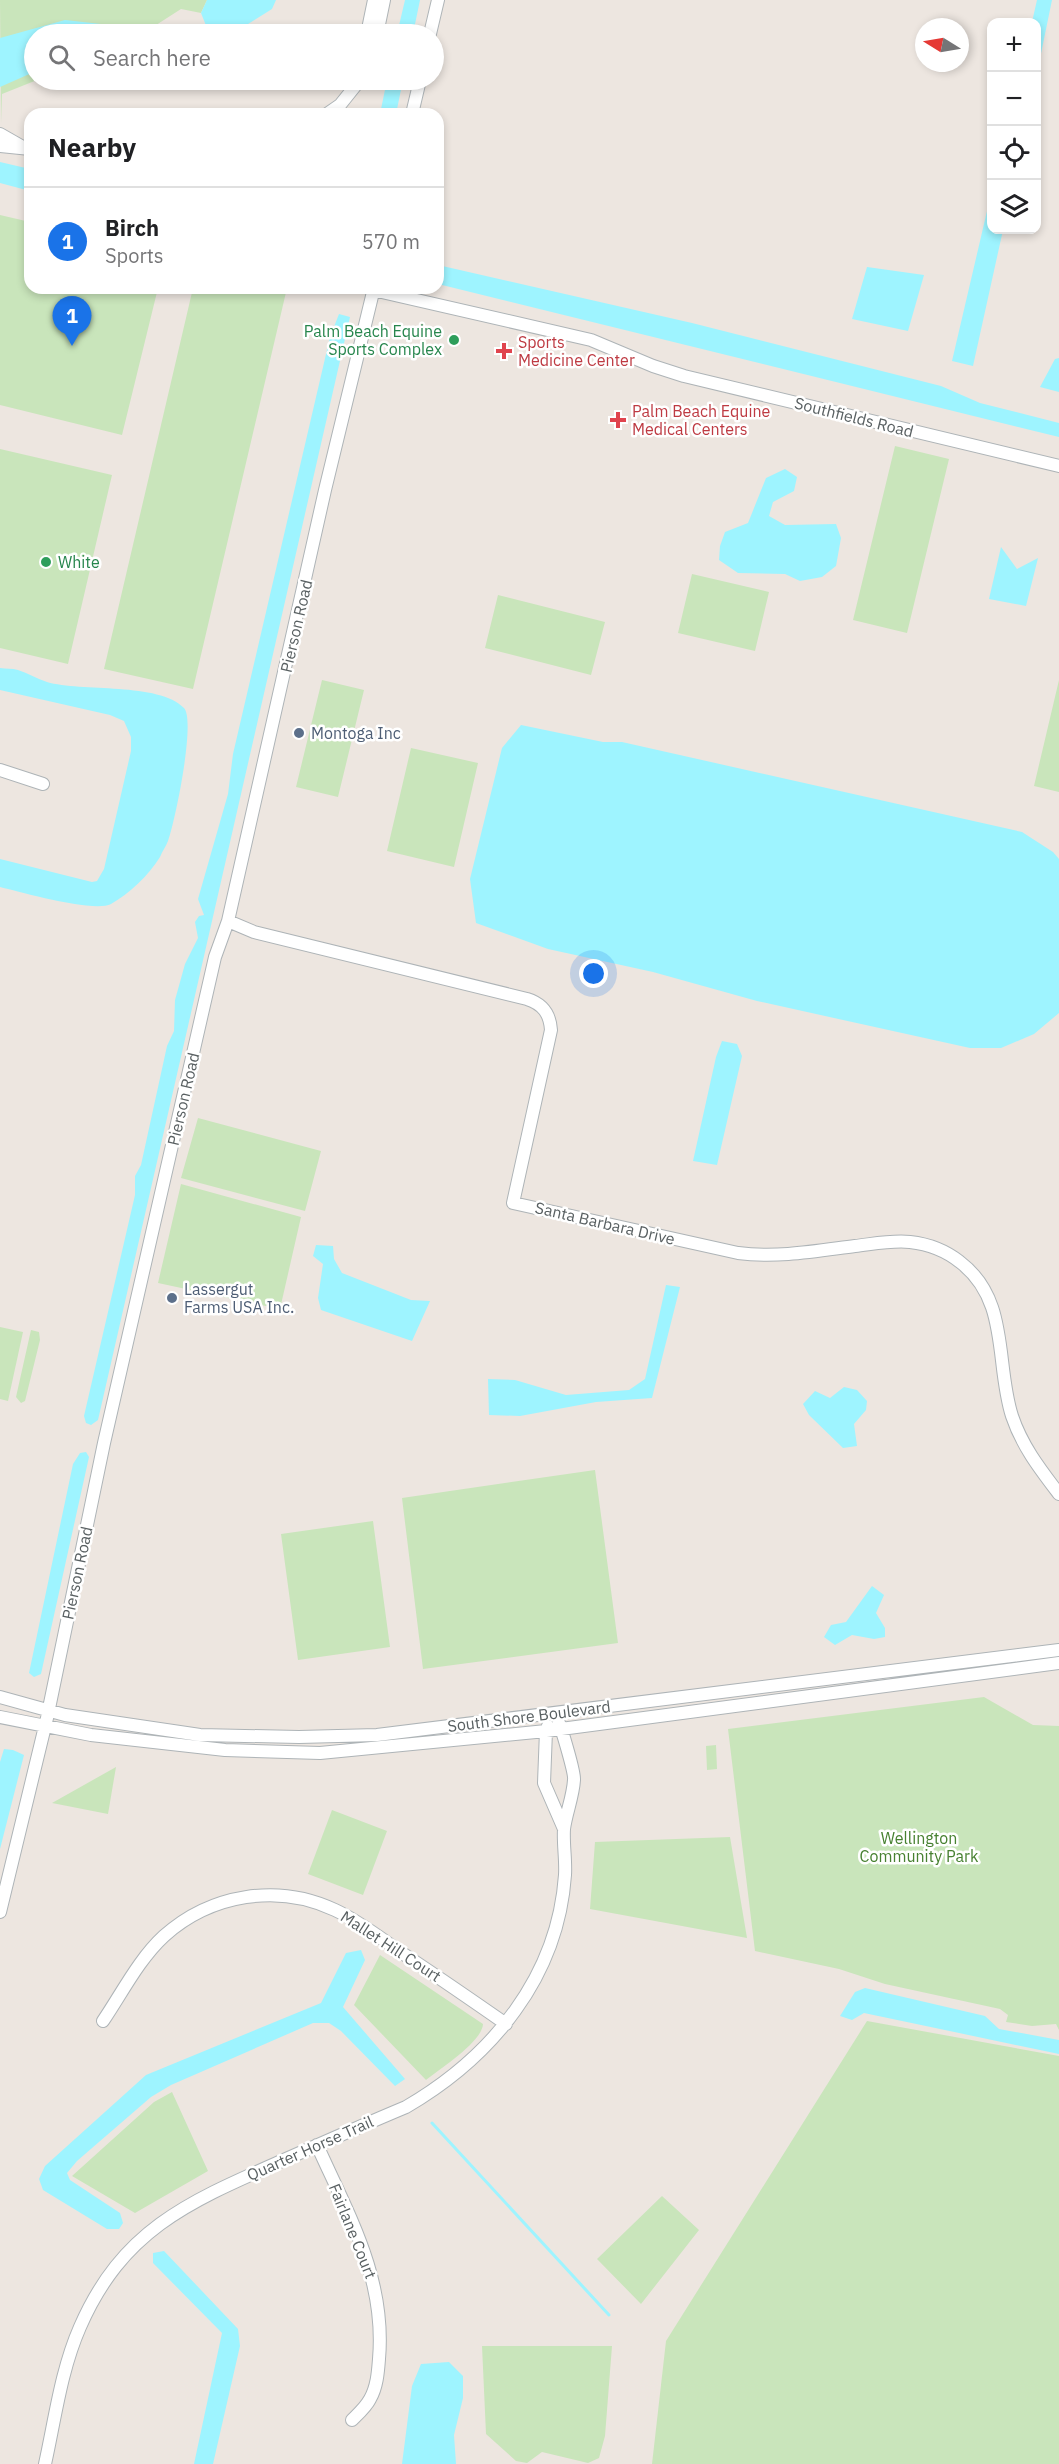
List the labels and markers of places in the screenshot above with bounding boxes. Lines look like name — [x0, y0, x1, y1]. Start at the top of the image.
pin: 1 — [52, 296, 92, 346]
place label: Palm Beach Equine Sports Complex — [304, 321, 442, 359]
place label: Sports Medicine Center — [518, 332, 635, 370]
marker: Palm Beach Equine Sports Complex — [447, 333, 461, 347]
marker: Sports Medicine Center — [495, 342, 513, 360]
place label: Palm Beach Equine Medical Centers — [632, 401, 770, 439]
marker: Palm Beach Equine Medical Centers — [609, 411, 627, 429]
place label: White — [58, 552, 100, 572]
marker: White — [39, 555, 53, 569]
place label: Montoga Inc — [311, 723, 401, 743]
marker: Montoga Inc — [292, 726, 306, 740]
place label: Lassergut Farms USA Inc. — [184, 1279, 294, 1317]
marker: Lassergut Farms USA Inc. — [165, 1291, 179, 1305]

